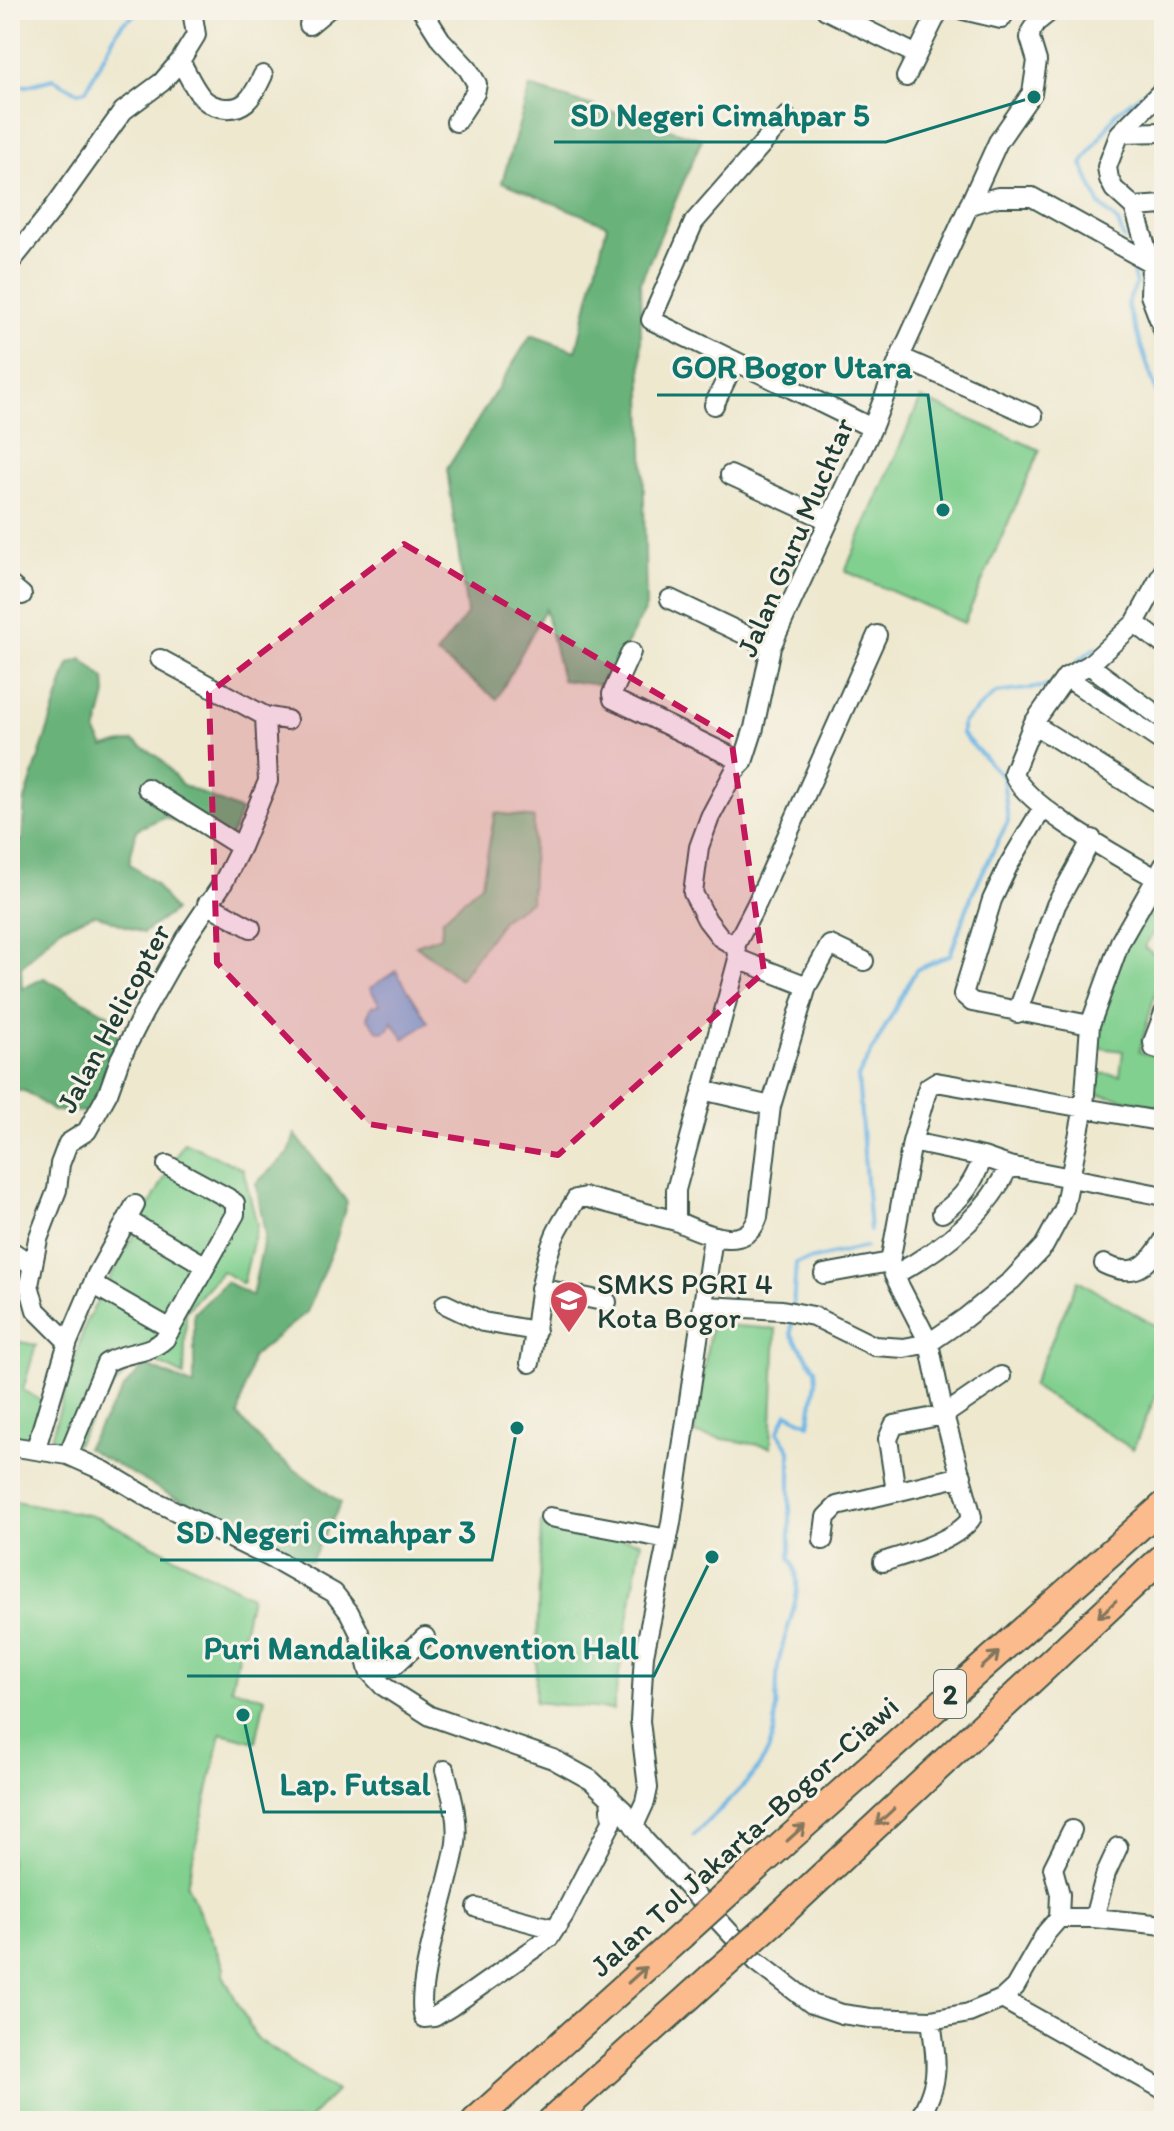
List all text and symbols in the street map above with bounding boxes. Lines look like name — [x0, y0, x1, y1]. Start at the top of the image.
callout: SD Negeri Cimahpar 5 — [554, 86, 886, 142]
text: SD Negeri Cimahpar 5 — [570, 96, 870, 134]
callout: GOR Bogor Utara — [657, 339, 928, 395]
text: GOR Bogor Utara — [672, 348, 913, 386]
street label: Jalan Guru Muchtar — [728, 412, 862, 662]
street label: Jalan Helicopter — [48, 917, 178, 1119]
place label: SMKS PGRI 4 Kota Bogor — [597, 1265, 773, 1336]
school or university icon: SMKS PGRI 4 Kota Bogor — [548, 1279, 590, 1334]
callout: SD Negeri Cimahpar 3 — [160, 1504, 492, 1560]
text: SD Negeri Cimahpar 3 — [176, 1513, 476, 1551]
one-way arrow — [1097, 1600, 1117, 1619]
callout: Puri Mandalika Convention Hall — [187, 1620, 654, 1676]
text: Puri Mandalika Convention Hall — [203, 1629, 639, 1667]
one-way arrow — [979, 1651, 999, 1669]
road number: 2 — [934, 1670, 966, 1718]
street label: Jalan Tol Jakarta–Bogor–Ciawi — [582, 1688, 906, 1984]
callout: Lap. Futsal — [264, 1756, 446, 1812]
text: Lap. Futsal — [280, 1765, 431, 1803]
one-way arrow — [876, 1807, 896, 1826]
one-way arrow — [785, 1824, 805, 1842]
one-way arrow — [627, 1966, 647, 1984]

